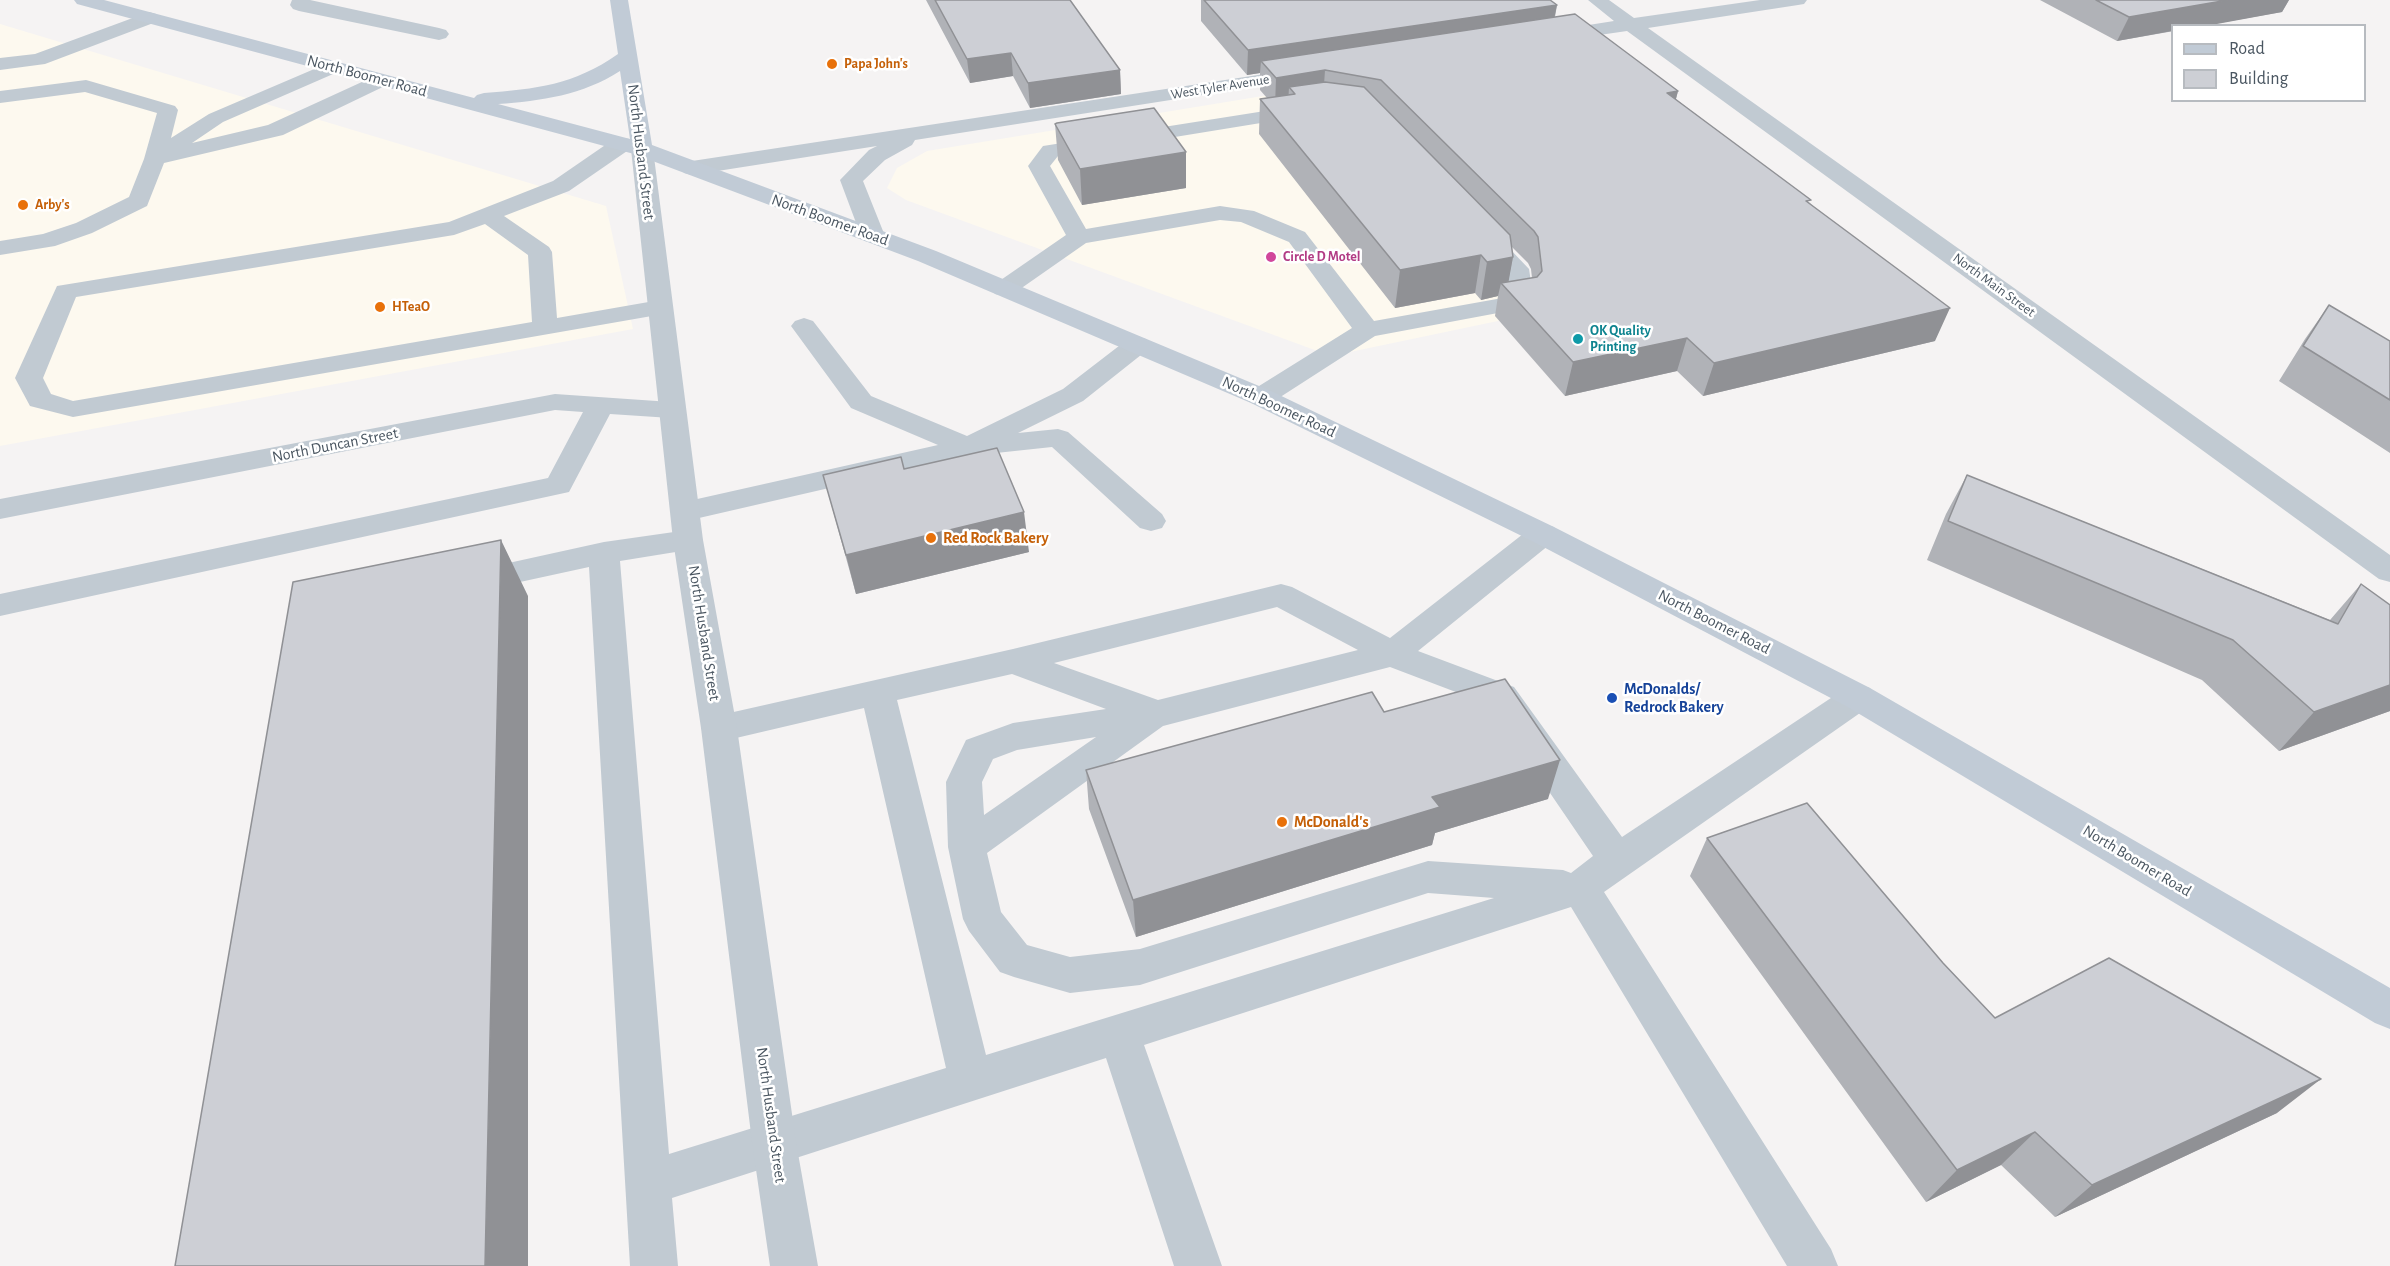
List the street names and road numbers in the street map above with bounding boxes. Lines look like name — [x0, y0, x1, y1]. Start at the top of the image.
street label: North Boomer Road — [305, 51, 429, 101]
street label: West Tyler Avenue — [1169, 71, 1271, 103]
street label: North Husband Street — [623, 83, 659, 221]
street label: North Boomer Road — [769, 190, 891, 250]
street label: North Main Street — [1949, 249, 2039, 321]
street label: North Boomer Road — [1219, 372, 1339, 442]
street label: North Duncan Street — [270, 423, 400, 467]
street label: North Husband Street — [684, 564, 724, 702]
street label: North Boomer Road — [1655, 585, 1773, 659]
street label: North Boomer Road — [2079, 821, 2195, 901]
street label: North Husband Street — [752, 1046, 790, 1184]

